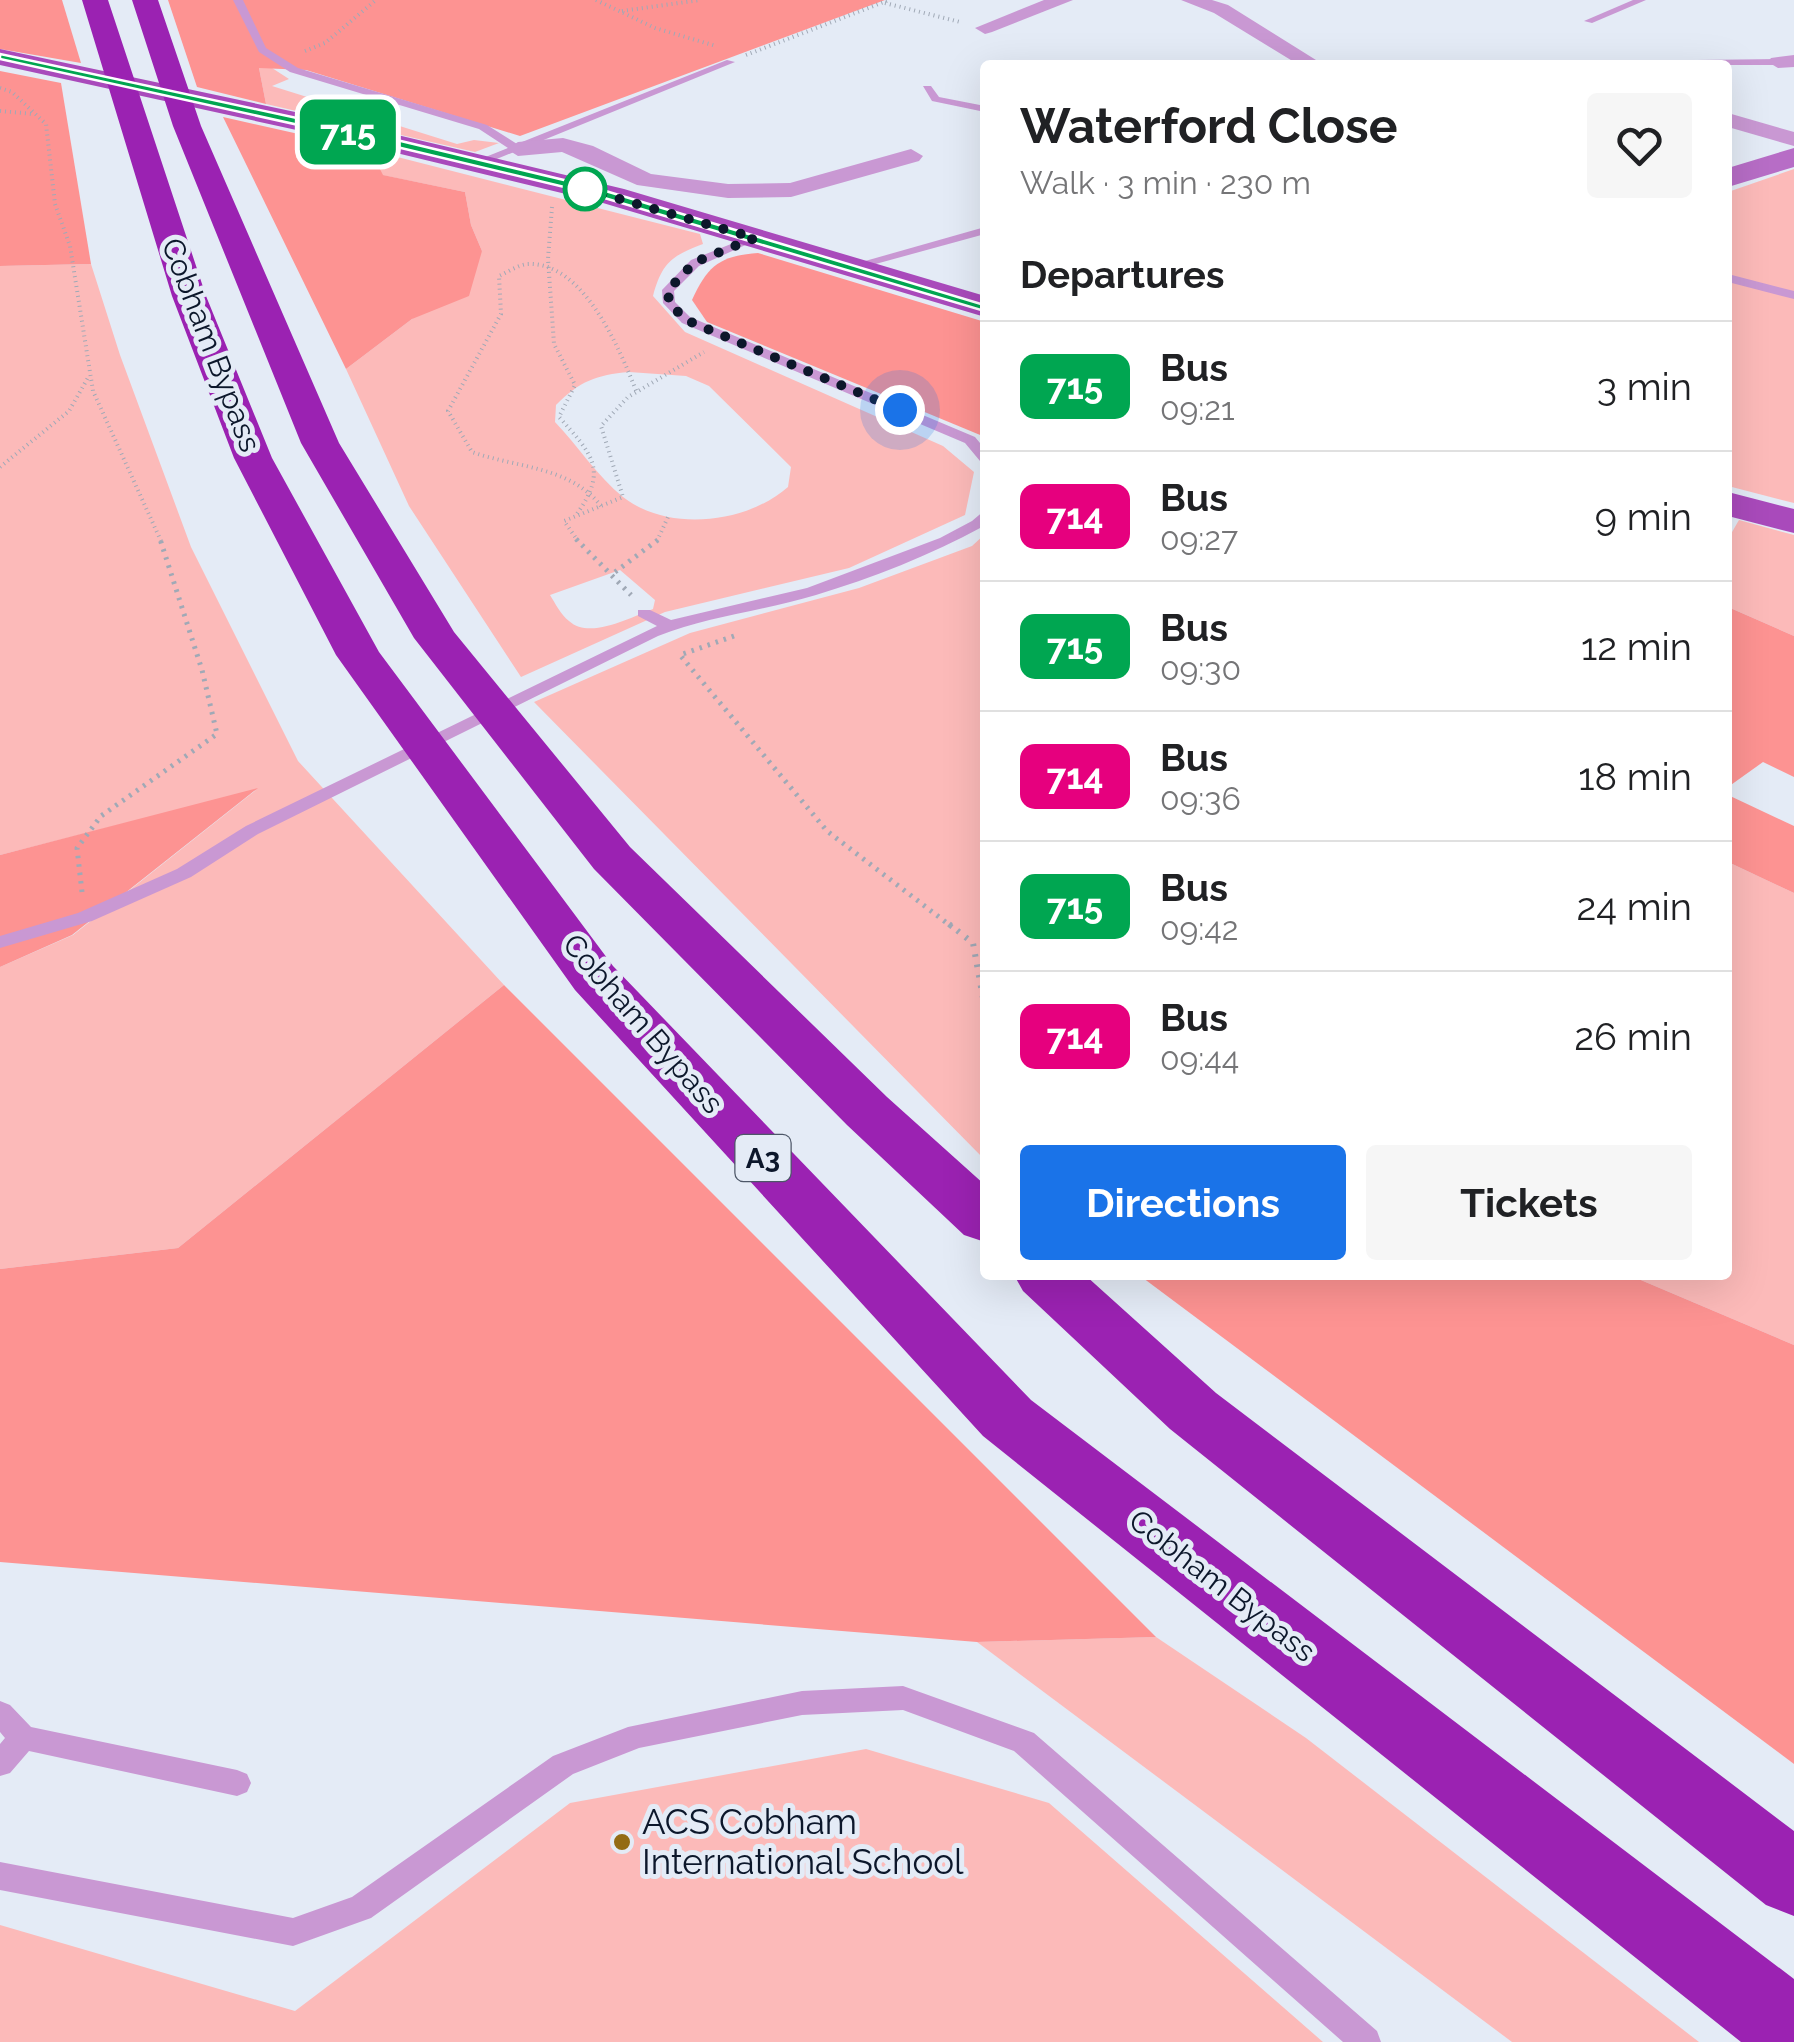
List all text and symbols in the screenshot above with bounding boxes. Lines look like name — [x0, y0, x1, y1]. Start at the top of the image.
button: heart — [1587, 93, 1692, 198]
text: Waterford Close — [1020, 98, 1398, 154]
line badge: 715 — [290, 100, 406, 164]
text: 715 — [320, 112, 376, 153]
text: Walk · 3 min · 230 m — [1020, 164, 1311, 201]
unlabelled marker — [564, 168, 606, 210]
street label: Cobham Bypass — [155, 233, 268, 457]
text: Departures — [1020, 252, 1225, 297]
text: Bus — [1160, 345, 1228, 390]
text: 3 min — [1597, 364, 1692, 409]
text: 715 — [1047, 366, 1103, 407]
your location — [875, 385, 925, 435]
text: 09:21 — [1160, 390, 1235, 427]
text: Bus — [1160, 475, 1228, 520]
text: 9 min — [1595, 494, 1692, 539]
text: 714 — [1047, 496, 1103, 537]
text: 09:27 — [1160, 520, 1238, 557]
text: Bus — [1160, 605, 1228, 650]
text: 12 min — [1581, 624, 1692, 669]
text: 715 — [1047, 626, 1103, 667]
text: 09:30 — [1160, 650, 1241, 687]
text: Bus — [1160, 735, 1228, 780]
text: 18 min — [1578, 754, 1692, 799]
text: 714 — [1047, 756, 1103, 797]
text: 09:36 — [1160, 780, 1241, 817]
text: Bus — [1160, 865, 1228, 910]
text: 24 min — [1576, 884, 1692, 929]
text: 715 — [1047, 886, 1103, 927]
text: 09:42 — [1160, 910, 1239, 947]
street label: Cobham Bypass — [556, 927, 731, 1120]
text: Bus — [1160, 995, 1228, 1040]
text: 26 min — [1574, 1014, 1692, 1059]
text: 714 — [1047, 1016, 1103, 1057]
text: 09:44 — [1160, 1040, 1239, 1077]
road number: A3 — [736, 1135, 790, 1181]
button: Directions — [1020, 1145, 1346, 1260]
button: Tickets — [1366, 1145, 1692, 1260]
street label: Cobham Bypass — [1123, 1502, 1322, 1669]
place label: ACS Cobham International School — [642, 1801, 964, 1882]
marker: ACS Cobham International School — [611, 1831, 633, 1853]

